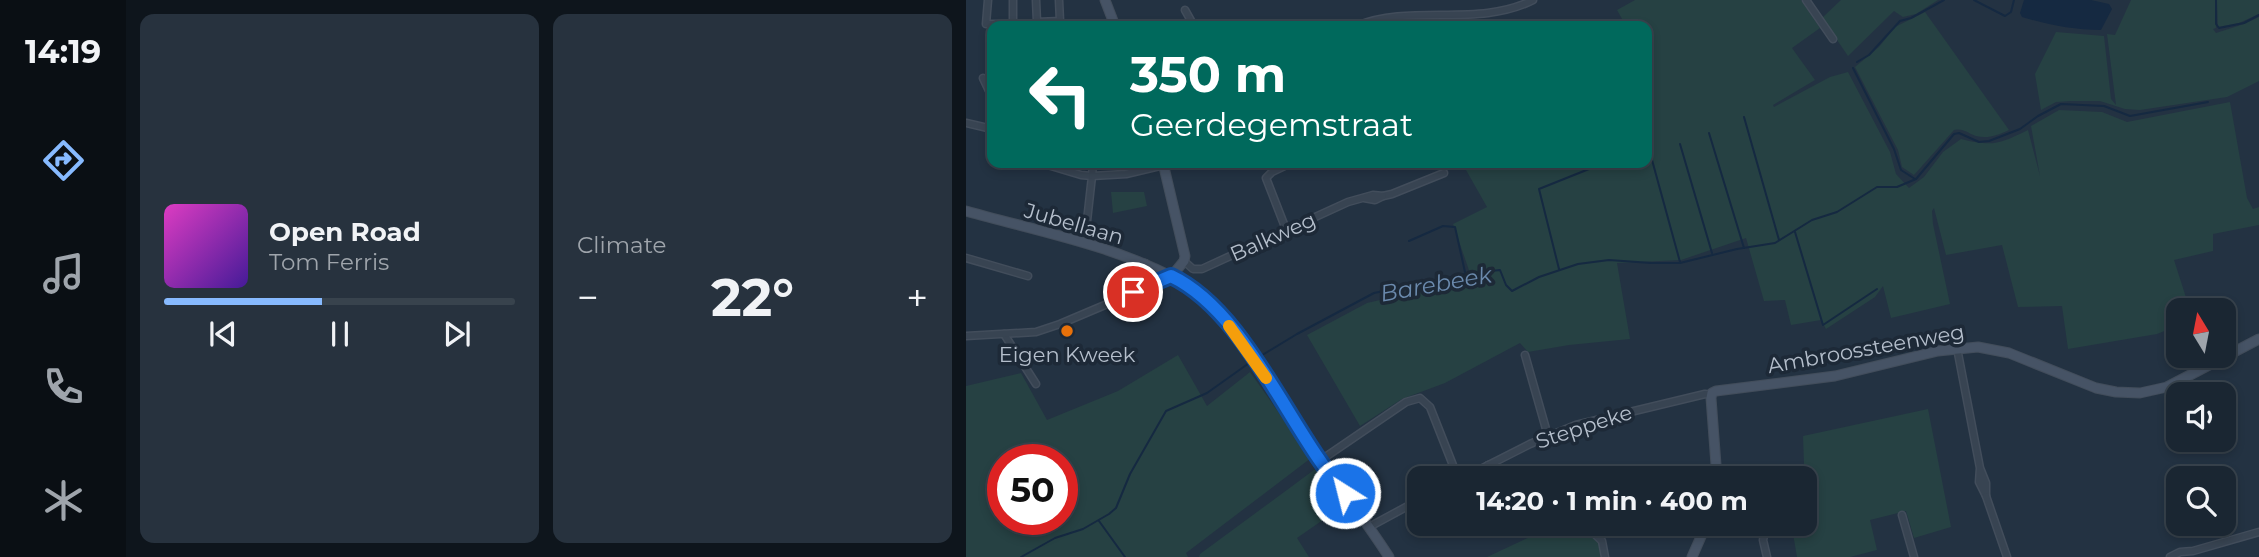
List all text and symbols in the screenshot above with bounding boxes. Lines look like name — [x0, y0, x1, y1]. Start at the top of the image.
text: 14:19 — [25, 32, 101, 71]
text: 350 m — [1130, 45, 1286, 104]
icon: left — [1015, 49, 1106, 140]
text: Geerdegemstraat — [1130, 105, 1413, 144]
icon: directions — [39, 136, 88, 185]
street label: Jubellaan — [1021, 197, 1127, 250]
street label: Balkweg — [1226, 207, 1319, 266]
text: Open Road — [269, 216, 421, 248]
text: Climate — [577, 231, 666, 259]
text: Tom Ferris — [269, 248, 389, 276]
icon: music — [39, 249, 88, 298]
water label: Barebeek — [1378, 260, 1495, 308]
pin — [1103, 262, 1163, 322]
text: 22° — [711, 266, 794, 329]
icon: arrive — [1114, 273, 1152, 311]
text: − — [577, 274, 599, 321]
text: + — [906, 274, 928, 321]
north arrow — [2166, 298, 2236, 368]
map controls — [2166, 298, 2236, 536]
icon: previous — [204, 315, 242, 353]
icon: pause — [321, 315, 359, 353]
icon: next — [438, 315, 476, 353]
street label: Ambroossteenweg — [1766, 319, 1966, 378]
marker: Eigen Kweek — [1059, 323, 1075, 339]
place label: Eigen Kweek — [999, 342, 1136, 367]
icon: phone — [39, 362, 88, 411]
button: sound — [2166, 382, 2236, 452]
street label: Steppeke — [1533, 399, 1635, 454]
speed limit sign: 50 — [987, 444, 1078, 535]
position arrow — [1308, 456, 1382, 530]
button: search — [2166, 466, 2236, 536]
icon: climate — [39, 476, 88, 525]
text: 14:20 · 1 min · 400 m — [1476, 485, 1748, 517]

